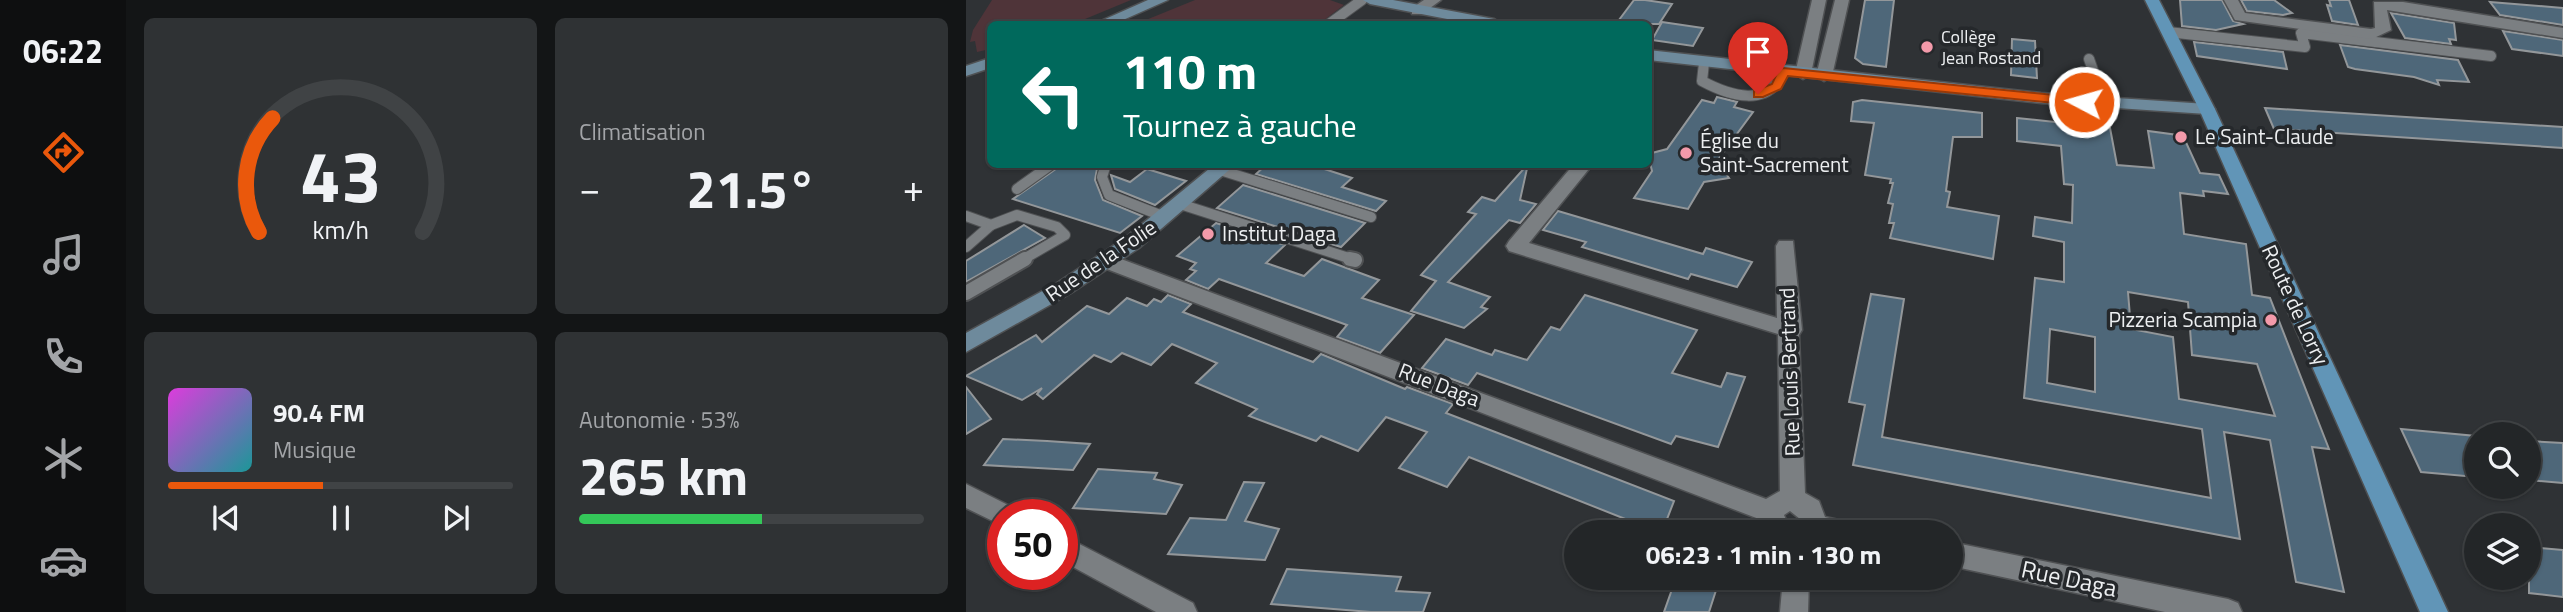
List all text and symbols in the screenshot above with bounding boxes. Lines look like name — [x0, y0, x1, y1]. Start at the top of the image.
pin — [1728, 22, 1788, 94]
place label: Collège Jean Rostand — [1941, 23, 2041, 71]
text: 06:22 — [23, 27, 103, 75]
text: 110 m — [1123, 33, 1257, 108]
icon: arrive — [1739, 33, 1777, 71]
marker: Collège Jean Rostand — [1919, 39, 1935, 55]
icon: left — [1008, 49, 1099, 140]
position arrow — [2047, 65, 2121, 139]
text: Tournez à gauche — [1123, 101, 1357, 149]
text: Climatisation — [579, 114, 706, 149]
text: 43 — [300, 120, 381, 230]
place label: Le Saint-Claude — [2195, 120, 2334, 152]
place label: Église du Saint-Sacrement — [1700, 124, 1849, 180]
icon: directions — [39, 128, 88, 177]
marker: Le Saint-Claude — [2173, 129, 2189, 145]
marker: Église du Saint-Sacrement — [1678, 145, 1694, 161]
text: 21.5° — [687, 149, 816, 228]
text: − — [579, 159, 600, 217]
text: + — [903, 159, 924, 217]
text: km/h — [312, 211, 369, 249]
street label: Rue de la Folie — [1039, 211, 1162, 309]
place label: Institut Daga — [1222, 217, 1337, 249]
marker: Institut Daga — [1200, 226, 1216, 242]
icon: music — [39, 230, 88, 279]
street label: Route de Lorry — [2254, 239, 2338, 370]
street label: Rue Louis Bertrand — [1770, 287, 1808, 457]
place label: Pizzeria Scampia — [2108, 303, 2257, 335]
marker: Pizzeria Scampia — [2263, 312, 2279, 328]
icon: phone — [39, 332, 88, 381]
street label: Rue Daga — [1394, 354, 1485, 414]
text: 90.4 FM — [273, 393, 365, 432]
text: Autonomie · 53% — [579, 402, 739, 437]
map controls — [2464, 422, 2541, 590]
button: search — [2464, 422, 2541, 499]
text: Musique — [273, 432, 356, 467]
icon: climate — [39, 434, 88, 483]
text: 265 km — [579, 436, 748, 515]
icon: previous — [207, 499, 245, 537]
icon: pause — [322, 499, 360, 537]
icon: next — [437, 499, 475, 537]
speed limit sign: 50 — [987, 499, 1078, 590]
button: layers — [2464, 513, 2541, 590]
text: 06:23 · 1 min · 130 m — [1646, 535, 1881, 574]
icon: car — [39, 536, 88, 585]
street label: Rue Daga — [2018, 550, 2120, 606]

